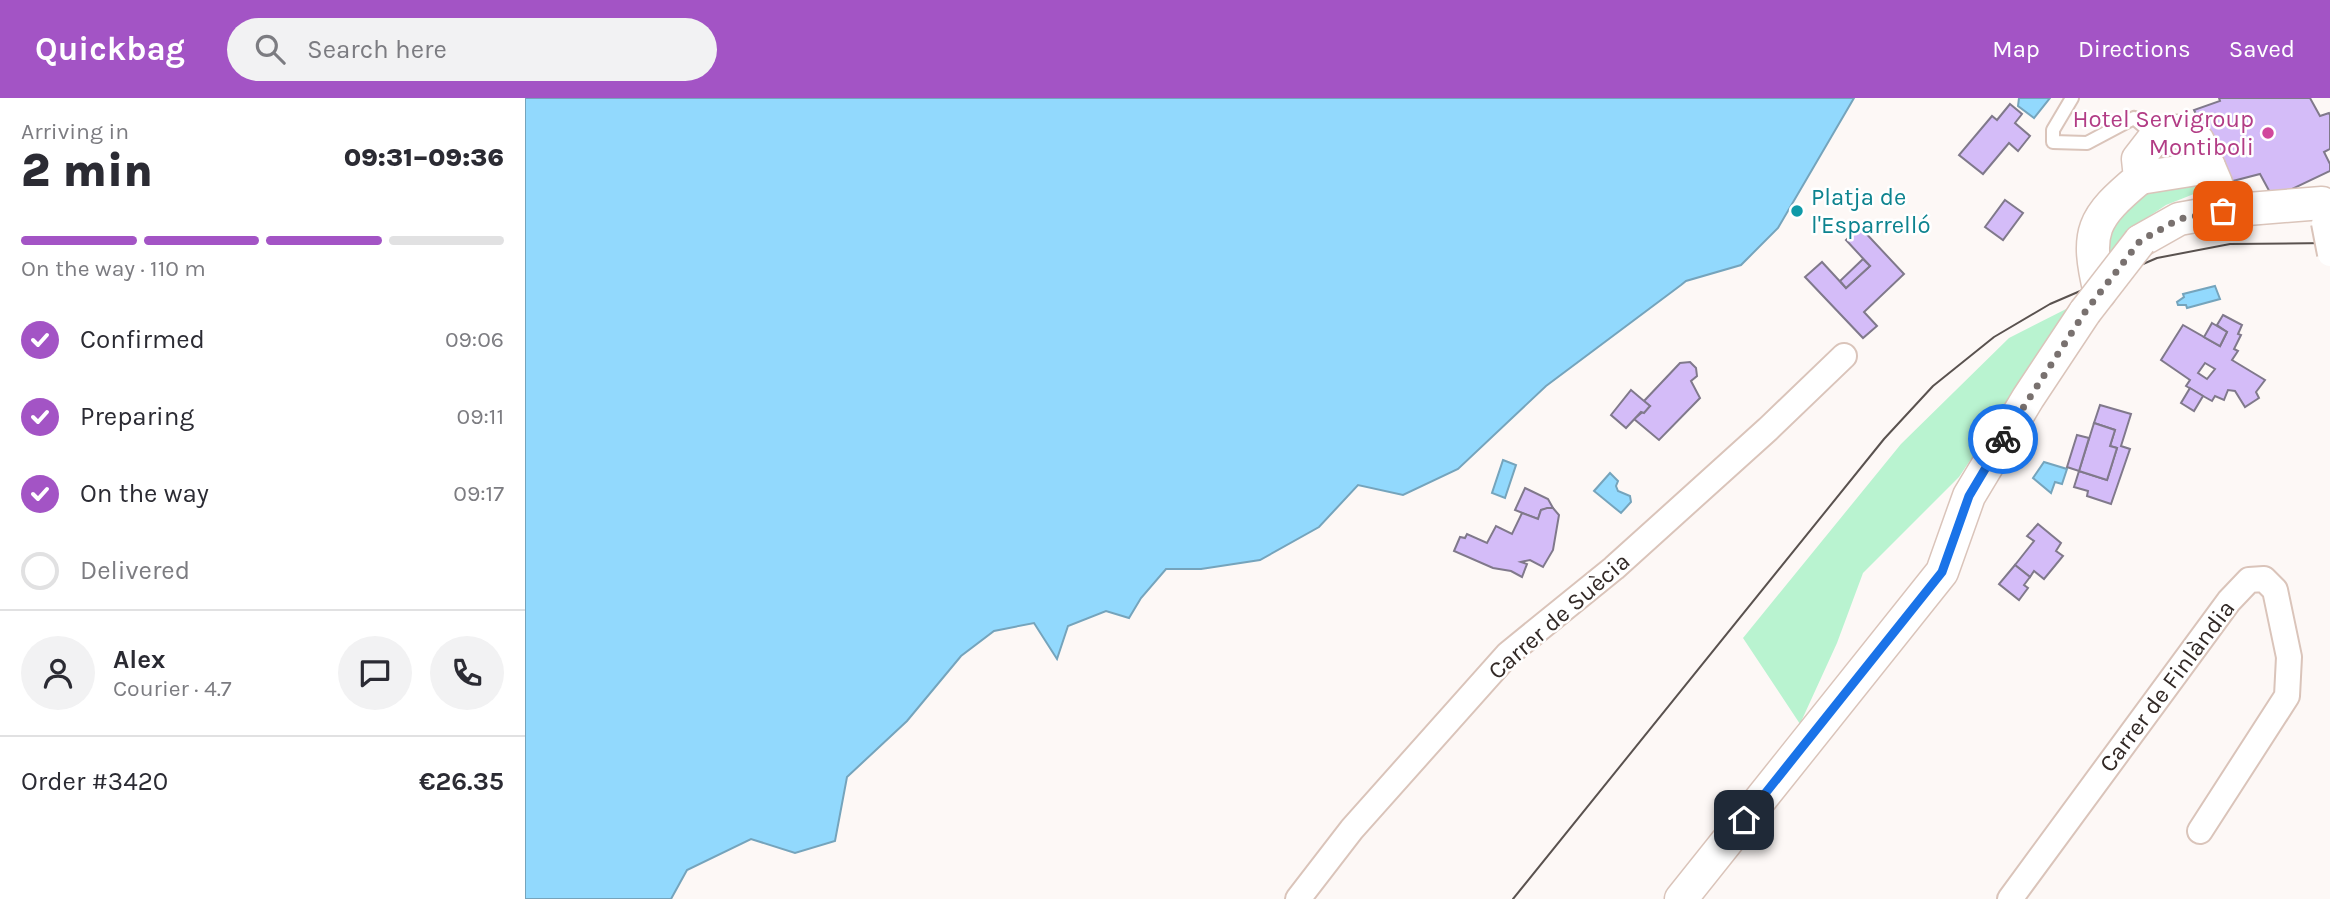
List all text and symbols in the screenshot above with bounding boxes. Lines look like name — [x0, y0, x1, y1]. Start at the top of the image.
search box — [227, 18, 717, 81]
text: Quickbag — [35, 30, 185, 68]
icon: search — [251, 30, 289, 68]
text: Search here — [307, 34, 447, 65]
text: Map — [1992, 35, 2040, 63]
text: Directions — [2078, 35, 2191, 63]
text: Saved — [2229, 35, 2295, 63]
place label: Hotel Servigroup Montiboli — [2072, 105, 2254, 161]
text: Arriving in — [21, 118, 129, 145]
marker: Hotel Servigroup Montiboli — [2260, 125, 2276, 141]
text: 09:31–09:36 — [344, 142, 504, 173]
text: 2 min — [21, 144, 153, 198]
pin — [2193, 181, 2253, 241]
place label: Platja de l'Esparrelló — [1811, 183, 1931, 239]
icon: bag — [2204, 192, 2242, 230]
marker: Platja de l'Esparrelló — [1789, 203, 1805, 219]
text: On the way · 110 m — [21, 255, 206, 282]
icon: check — [21, 321, 59, 359]
text: Confirmed — [80, 324, 205, 355]
text: 09:06 — [445, 326, 504, 353]
icon: check — [21, 398, 59, 436]
text: Preparing — [80, 401, 194, 432]
text: 09:11 — [457, 403, 504, 430]
courier — [1968, 404, 2038, 474]
icon: bike — [1984, 420, 2022, 458]
icon: check — [21, 475, 59, 513]
text: On the way — [80, 478, 209, 509]
text: 09:17 — [453, 480, 504, 507]
street label: Carrer de Suècia — [1483, 547, 1635, 685]
text: Delivered — [80, 555, 190, 586]
street label: Carrer de Finlàndia — [2093, 595, 2241, 777]
button: person — [21, 636, 95, 710]
button: chat — [338, 636, 412, 710]
button: phone — [430, 636, 504, 710]
text: Alex — [113, 644, 165, 675]
text: Courier · 4.7 — [113, 675, 232, 702]
text: Order #3420 — [21, 766, 168, 797]
text: €26.35 — [419, 766, 504, 797]
pin — [1714, 790, 1774, 850]
icon: home — [1725, 801, 1763, 839]

